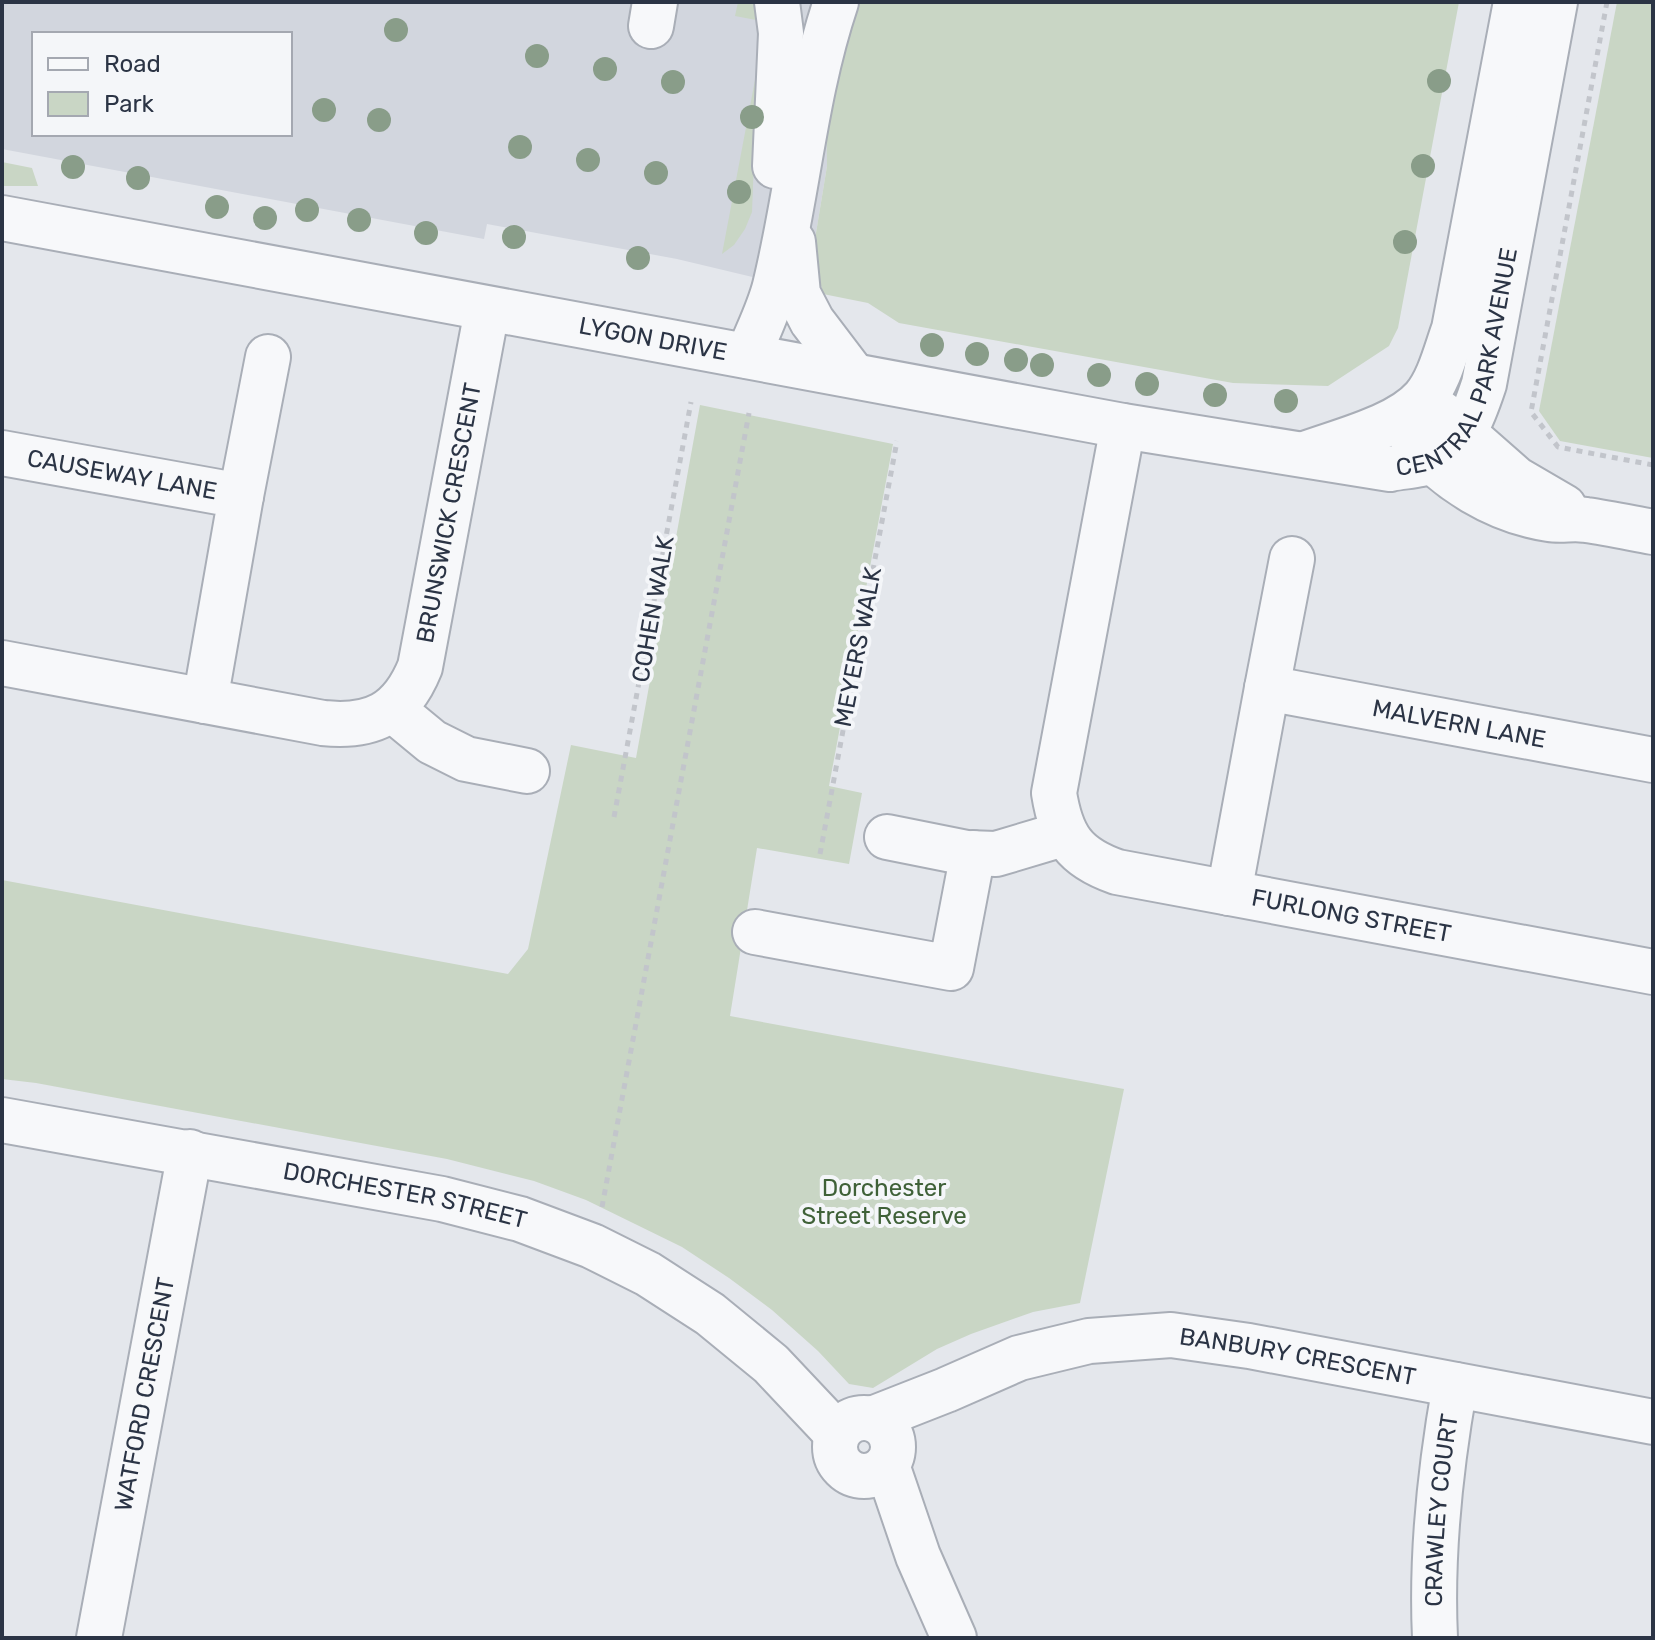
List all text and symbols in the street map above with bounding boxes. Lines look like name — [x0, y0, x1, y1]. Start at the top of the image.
legend — [32, 32, 292, 136]
text: Road — [104, 50, 161, 78]
text: Park — [104, 90, 155, 118]
street label: CENTRAL PARK AVENUE — [1394, 245, 1523, 482]
street label: LYGON DRIVE — [577, 311, 729, 366]
street label: BRUNSWICK CRESCENT — [411, 381, 487, 645]
street label: CAUSEWAY LANE — [25, 444, 219, 505]
street label: COHEN WALK — [626, 533, 680, 685]
street label: MEYERS WALK — [829, 564, 887, 729]
street label: MALVERN LANE — [1370, 694, 1548, 754]
street label: FURLONG STREET — [1249, 883, 1454, 948]
street label: DORCHESTER STREET — [281, 1157, 530, 1234]
park label: Dorchester Street Reserve — [801, 1174, 967, 1230]
street label: WATFORD CRESCENT — [109, 1275, 180, 1514]
street label: BANBURY CRESCENT — [1178, 1322, 1418, 1391]
street label: CRAWLEY COURT — [1420, 1412, 1464, 1607]

